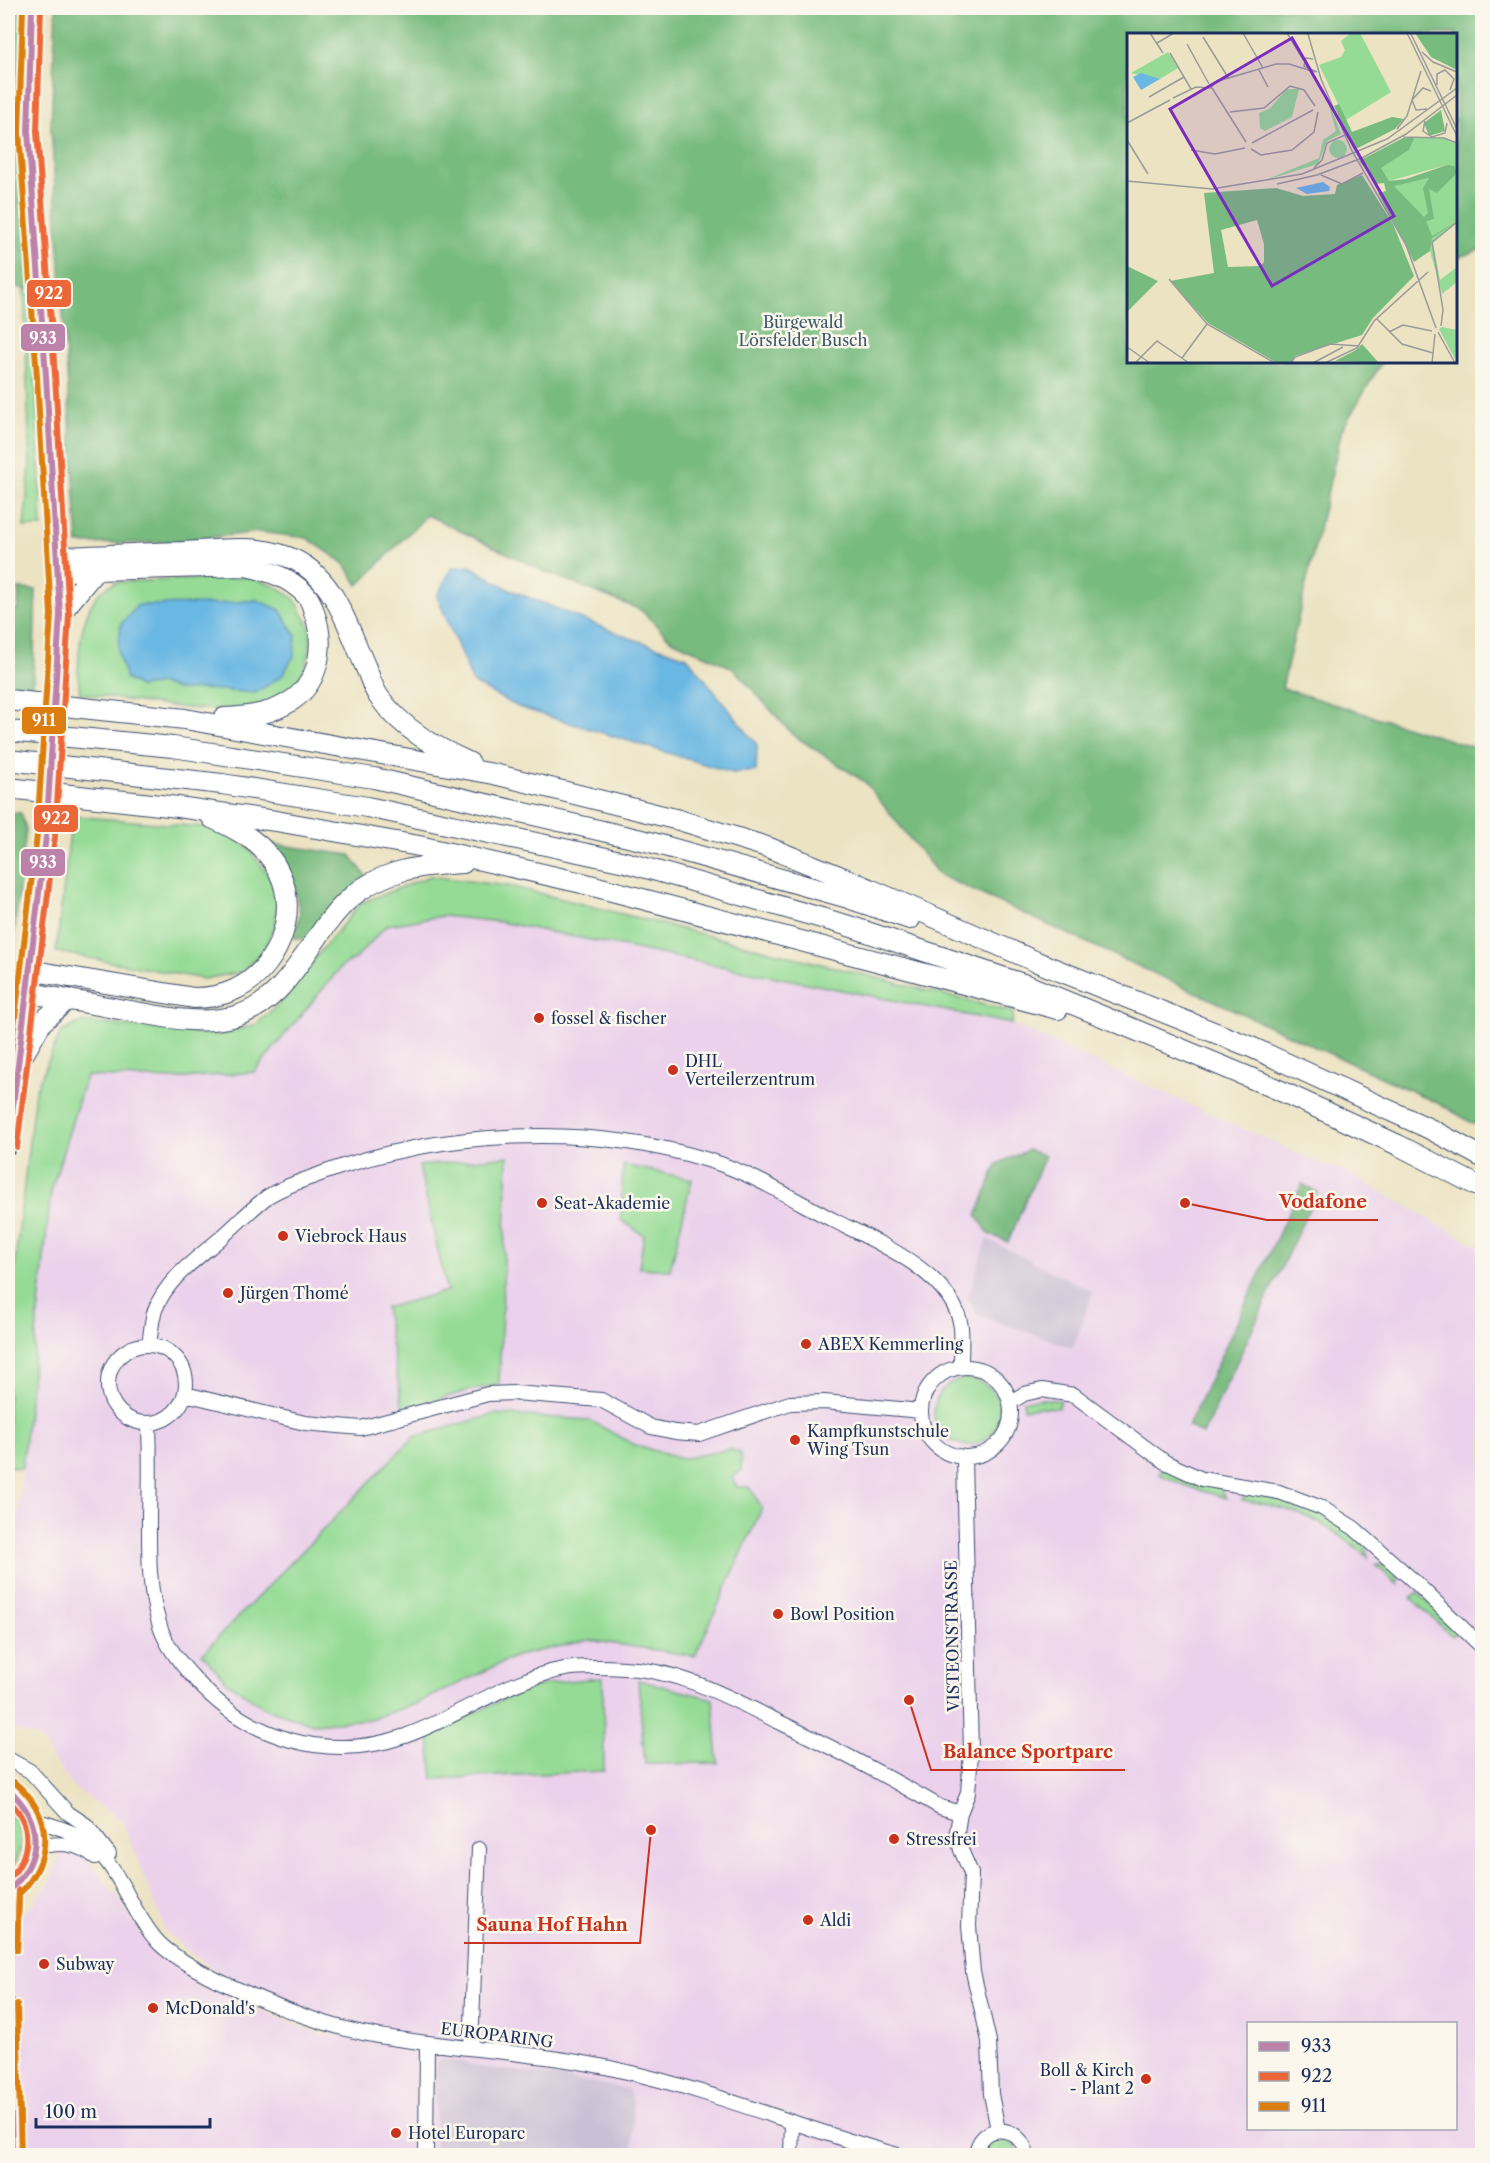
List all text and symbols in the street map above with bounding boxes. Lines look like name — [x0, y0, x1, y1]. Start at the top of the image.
inset map — [1127, 33, 1457, 363]
line badge: 922 — [26, 279, 72, 308]
text: 922 — [35, 283, 63, 303]
park label: Bürgewald Lörsfelder Busch — [738, 312, 868, 350]
line badge: 933 — [20, 323, 66, 352]
text: 933 — [29, 328, 57, 348]
line badge: 911 — [21, 706, 67, 735]
text: 911 — [32, 710, 57, 730]
line badge: 922 — [33, 804, 79, 833]
text: 922 — [42, 808, 70, 828]
line badge: 933 — [20, 848, 66, 877]
text: 933 — [29, 852, 57, 872]
place label: fossel & fischer — [551, 1008, 667, 1028]
marker: fossel & fischer — [532, 1011, 546, 1025]
place label: DHL Verteilerzentrum — [684, 1051, 815, 1089]
marker: DHL Verteilerzentrum — [666, 1063, 680, 1077]
callout: Vodafone — [1267, 1184, 1378, 1220]
text: Vodafone — [1278, 1191, 1367, 1213]
place label: Seat-Akademie — [554, 1193, 670, 1213]
marker: Seat-Akademie — [535, 1196, 549, 1210]
place label: Viebrock Haus — [294, 1226, 407, 1246]
marker: Viebrock Haus — [276, 1229, 290, 1243]
place label: Jürgen Thomé — [237, 1283, 349, 1303]
marker: Jürgen Thomé — [221, 1286, 235, 1300]
place label: ABEX Kemmerling — [817, 1334, 964, 1354]
marker: ABEX Kemmerling — [799, 1337, 813, 1351]
place label: Kampfkunstschule Wing Tsun — [806, 1421, 949, 1459]
marker: Kampfkunstschule Wing Tsun — [788, 1433, 802, 1447]
street label: VISTEONSTRASSE — [941, 1560, 963, 1713]
place label: Bowl Position — [790, 1604, 895, 1624]
marker: Bowl Position — [771, 1607, 785, 1621]
callout: Balance Sportparc — [931, 1734, 1125, 1770]
text: Balance Sportparc — [943, 1741, 1113, 1763]
place label: Stressfrei — [906, 1829, 977, 1849]
marker: Stressfrei — [887, 1832, 901, 1846]
callout: Sauna Hof Hahn — [464, 1907, 640, 1943]
place label: Aldi — [819, 1910, 851, 1930]
marker: Aldi — [801, 1913, 815, 1927]
text: Sauna Hof Hahn — [476, 1914, 628, 1936]
place label: Subway — [56, 1954, 116, 1974]
marker: Subway — [37, 1957, 51, 1971]
place label: McDonald's — [165, 1998, 255, 2018]
marker: McDonald's — [146, 2001, 160, 2015]
street label: EUROPARING — [440, 2018, 555, 2052]
legend — [1247, 2022, 1457, 2130]
text: 933 — [1301, 2035, 1331, 2057]
place label: Boll & Kirch - Plant 2 — [1040, 2060, 1134, 2098]
text: 922 — [1301, 2065, 1332, 2087]
marker: Boll & Kirch - Plant 2 — [1139, 2072, 1153, 2086]
scale bar — [36, 2091, 210, 2129]
text: 911 — [1301, 2095, 1327, 2117]
text: 100 m — [45, 2101, 97, 2123]
place label: Hotel Europarc — [408, 2123, 525, 2143]
marker: Hotel Europarc — [389, 2126, 403, 2140]

